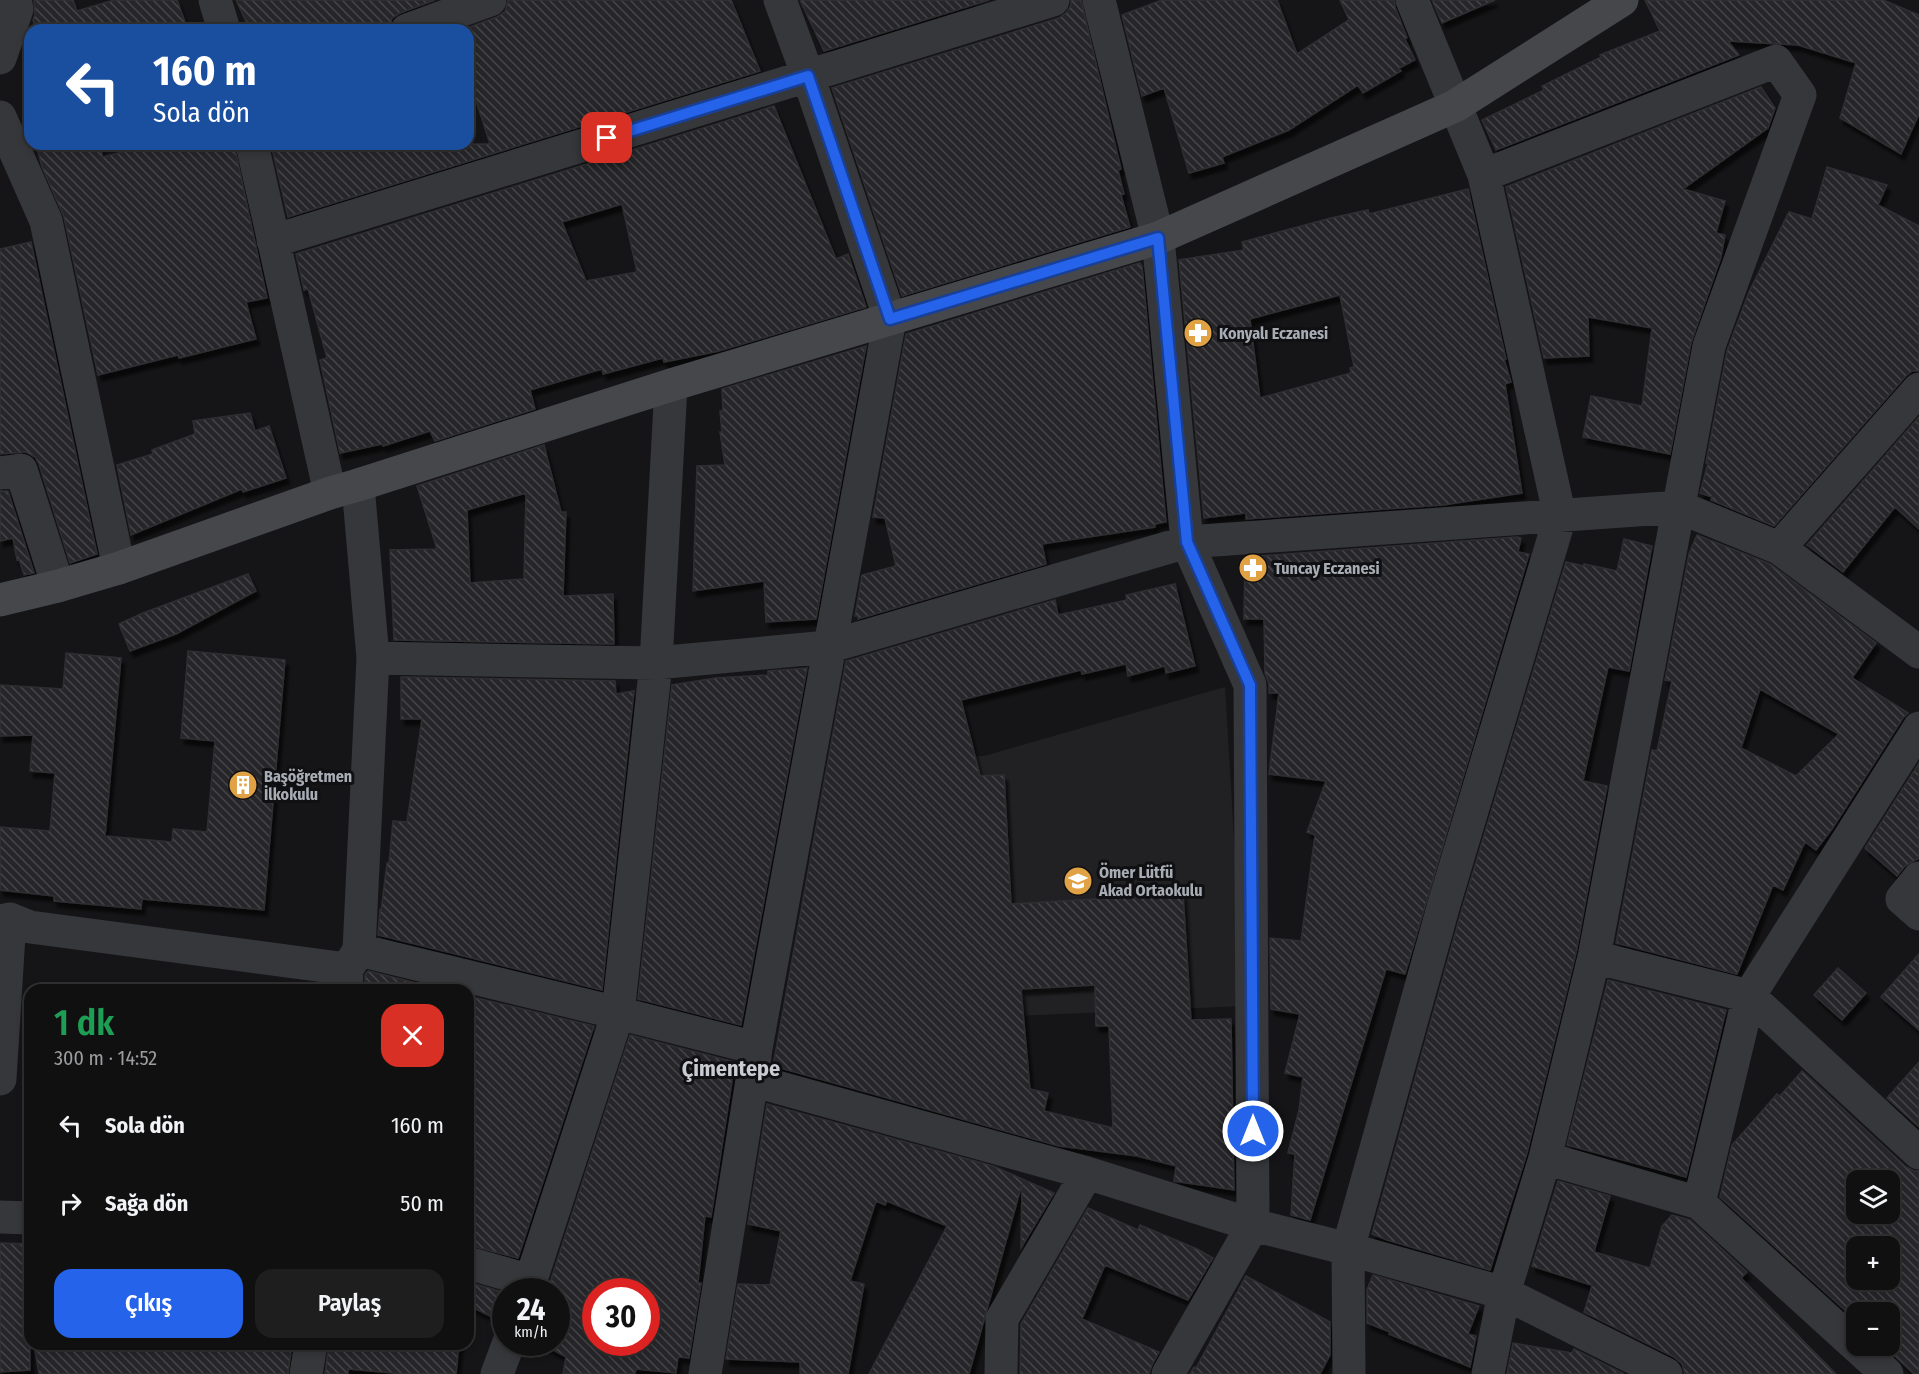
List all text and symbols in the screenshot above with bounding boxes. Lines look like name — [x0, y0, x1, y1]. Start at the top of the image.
text: 160 m — [153, 46, 256, 96]
icon: left — [54, 48, 132, 126]
text: Sola dön — [153, 97, 250, 129]
pin — [581, 112, 632, 163]
icon: arrive — [590, 121, 623, 154]
pharmacy icon: Konyalı Eczanesi — [1182, 317, 1214, 349]
place label: Konyalı Eczanesi — [1219, 324, 1328, 343]
pharmacy icon: Tuncay Eczanesi — [1237, 552, 1269, 584]
place label: Tuncay Eczanesi — [1274, 559, 1380, 578]
place label: Başöğretmen İlkokulu — [264, 767, 352, 804]
building icon: Başöğretmen İlkokulu — [227, 769, 259, 801]
place label: Ömer Lütfü Akad Ortaokulu — [1098, 862, 1202, 900]
school or university icon: Ömer Lütfü Akad Ortaokulu — [1062, 865, 1094, 897]
text: 1 dk — [54, 1001, 114, 1045]
button: close — [381, 1004, 444, 1067]
text: 300 m · 14:52 — [54, 1046, 157, 1070]
district label: Çimentepe — [682, 1055, 780, 1082]
position arrow — [1221, 1099, 1285, 1163]
icon: left — [54, 1109, 87, 1142]
text: Sola dön — [105, 1112, 185, 1139]
text: 160 m — [391, 1112, 444, 1139]
map controls — [1846, 1170, 1900, 1356]
button: layers — [1846, 1170, 1900, 1224]
icon: right — [54, 1187, 87, 1220]
text: Sağa dön — [105, 1190, 188, 1217]
text: 50 m — [400, 1190, 444, 1217]
button: + — [1846, 1236, 1900, 1290]
button: Çıkış — [54, 1269, 243, 1338]
button: Paylaş — [255, 1269, 444, 1338]
speed limit sign: 30 — [582, 1278, 660, 1356]
text: 24 — [517, 1292, 545, 1328]
button: − — [1846, 1302, 1900, 1356]
text: km/h — [514, 1323, 548, 1341]

